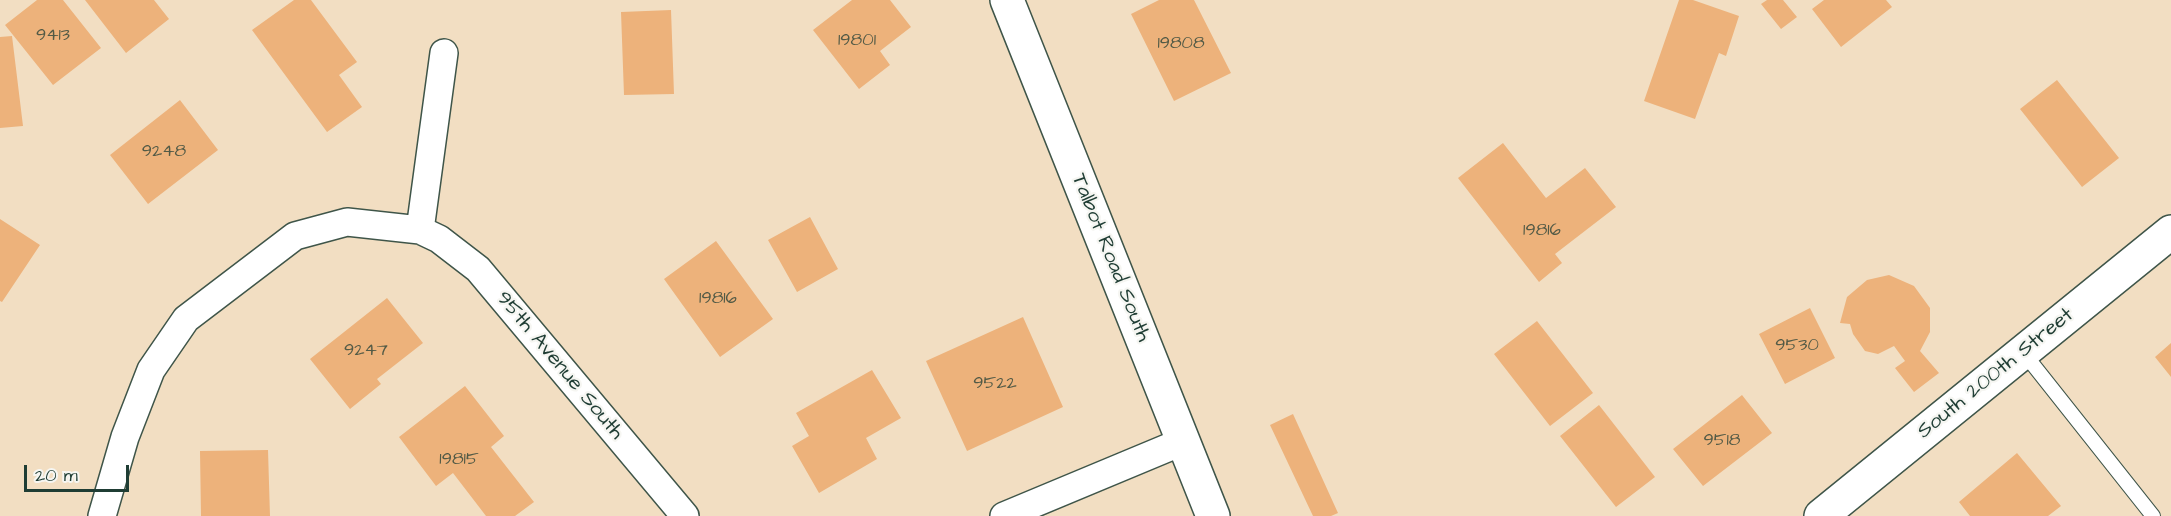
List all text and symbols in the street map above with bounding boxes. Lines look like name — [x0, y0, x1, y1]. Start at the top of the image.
house number: 9413 — [36, 25, 70, 47]
house number: 19801 — [838, 30, 876, 52]
house number: 19808 — [1157, 33, 1205, 55]
house number: 9248 — [142, 141, 186, 163]
street label: Talbot Road South — [1065, 170, 1155, 346]
house number: 19816 — [1523, 220, 1561, 242]
street label: 95th Avenue South — [490, 287, 628, 445]
house number: 19816 — [699, 288, 737, 310]
street label: South 200th Street — [1913, 303, 2079, 445]
house number: 9530 — [1775, 335, 1819, 357]
house number: 9247 — [344, 340, 388, 362]
house number: 9522 — [973, 373, 1017, 395]
house number: 9518 — [1704, 430, 1740, 452]
house number: 19815 — [439, 449, 479, 471]
scale bar — [27, 453, 132, 491]
text: 20 m — [35, 463, 78, 488]

